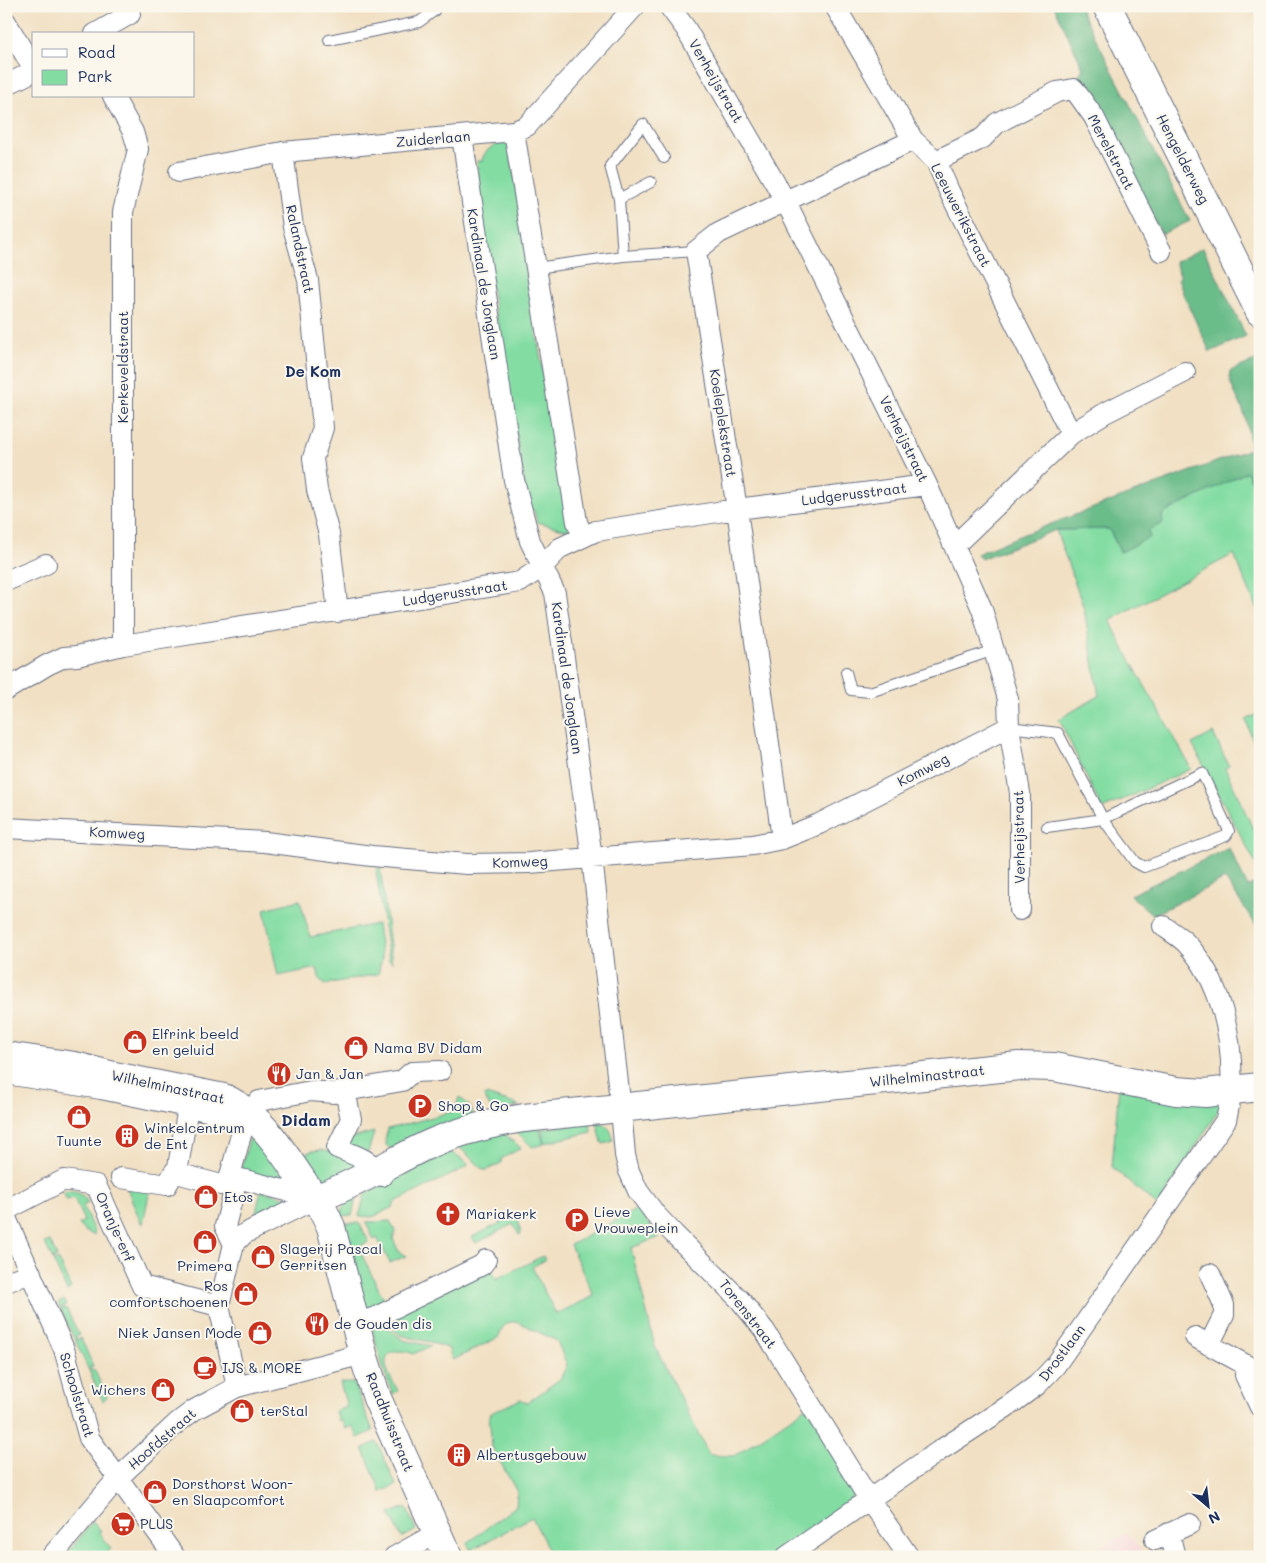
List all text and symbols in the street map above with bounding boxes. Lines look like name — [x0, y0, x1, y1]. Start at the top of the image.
legend — [32, 32, 195, 98]
street label: Verheijstraat — [685, 35, 748, 126]
text: Road — [78, 42, 115, 62]
text: Park — [78, 66, 112, 86]
street label: Hengelderweg — [1153, 110, 1214, 207]
street label: Merelstraat — [1084, 111, 1139, 193]
street label: Zuiderlaan — [395, 126, 471, 151]
street label: Leeuwerikstraat — [927, 160, 996, 270]
street label: Ralandstraat — [282, 203, 319, 295]
street label: Kardinaal de Jonglaan — [463, 207, 506, 361]
street label: Kerkeveldstraat — [113, 311, 132, 423]
district label: De Kom — [285, 361, 341, 381]
street label: Koeleplekstraat — [706, 367, 741, 478]
street label: Verheijstraat — [875, 392, 934, 485]
street label: Ludgerusstraat — [800, 478, 908, 509]
street label: Ludgerusstraat — [401, 575, 509, 610]
street label: Kardinaal de Jonglaan — [547, 601, 588, 755]
street label: Komweg — [894, 748, 952, 791]
street label: Verheijstraat — [1008, 790, 1029, 884]
street label: Komweg — [89, 822, 145, 843]
street label: Komweg — [492, 851, 548, 872]
place label: Elfrink beeld en geluid — [152, 1024, 239, 1059]
shop icon: Elfrink beeld en geluid — [122, 1029, 148, 1055]
shop icon: Nama BV Didam — [343, 1035, 369, 1061]
place label: Nama BV Didam — [374, 1038, 482, 1057]
street label: Wilhelminastraat — [868, 1060, 985, 1091]
restaurant icon: Jan & Jan — [266, 1061, 292, 1087]
place label: Jan & Jan — [296, 1064, 363, 1083]
street label: Wilhelminastraat — [110, 1065, 227, 1108]
parking icon: Shop & Go — [407, 1093, 433, 1119]
place label: Shop & Go — [438, 1096, 508, 1115]
shop icon: Tuunte — [66, 1104, 92, 1130]
district label: Didam — [281, 1109, 331, 1130]
place label: Winkelcentrum de Ent — [144, 1118, 245, 1153]
building icon: Winkelcentrum de Ent — [114, 1123, 140, 1149]
place label: Tuunte — [56, 1131, 102, 1150]
shop icon: Etos — [193, 1184, 219, 1210]
place label: Etos — [224, 1187, 253, 1206]
street label: Oranje-erf — [92, 1189, 140, 1265]
church icon: Mariakerk — [435, 1201, 461, 1227]
place label: Lieve Vrouweplein — [594, 1202, 678, 1237]
place label: Mariakerk — [466, 1204, 536, 1223]
parking icon: Lieve Vrouweplein — [564, 1207, 590, 1233]
shop icon: Primera — [192, 1229, 218, 1255]
place label: Slagerij Pascal Gerritsen — [280, 1239, 382, 1274]
shop icon: Slagerij Pascal Gerritsen — [250, 1244, 276, 1270]
place label: Primera — [177, 1256, 233, 1275]
street label: Torenstraat — [715, 1275, 781, 1352]
place label: Ros comfortschoenen — [109, 1276, 228, 1311]
shop icon: Ros comfortschoenen — [233, 1281, 259, 1307]
restaurant icon: de Gouden dis — [304, 1311, 330, 1337]
place label: de Gouden dis — [334, 1314, 432, 1333]
shop icon: Niek Jansen Mode — [247, 1320, 273, 1346]
street label: Drostlaan — [1034, 1320, 1089, 1385]
place label: Niek Jansen Mode — [118, 1323, 242, 1342]
street label: Schoolstraat — [56, 1350, 99, 1440]
cafe icon: IJS & MORE — [192, 1355, 218, 1381]
place label: IJS & MORE — [222, 1358, 302, 1377]
street label: Raadhuisstraat — [362, 1369, 419, 1474]
shop icon: Wichers — [150, 1377, 176, 1403]
place label: Wichers — [91, 1380, 146, 1399]
shop icon: terStal — [229, 1398, 255, 1424]
place label: terStal — [260, 1401, 308, 1420]
street label: Hoofdstraat — [124, 1404, 200, 1474]
building icon: Albertusgebouw — [446, 1442, 472, 1468]
place label: Albertusgebouw — [476, 1445, 587, 1464]
place label: Dorsthorst Woon- en Slaapcomfort — [172, 1474, 293, 1509]
shop icon: Dorsthorst Woon- en Slaapcomfort — [142, 1479, 168, 1505]
north arrow — [1184, 1480, 1234, 1530]
text: N — [1205, 1507, 1223, 1529]
supermarket icon: PLUS — [110, 1511, 136, 1537]
place label: PLUS — [140, 1514, 173, 1533]

